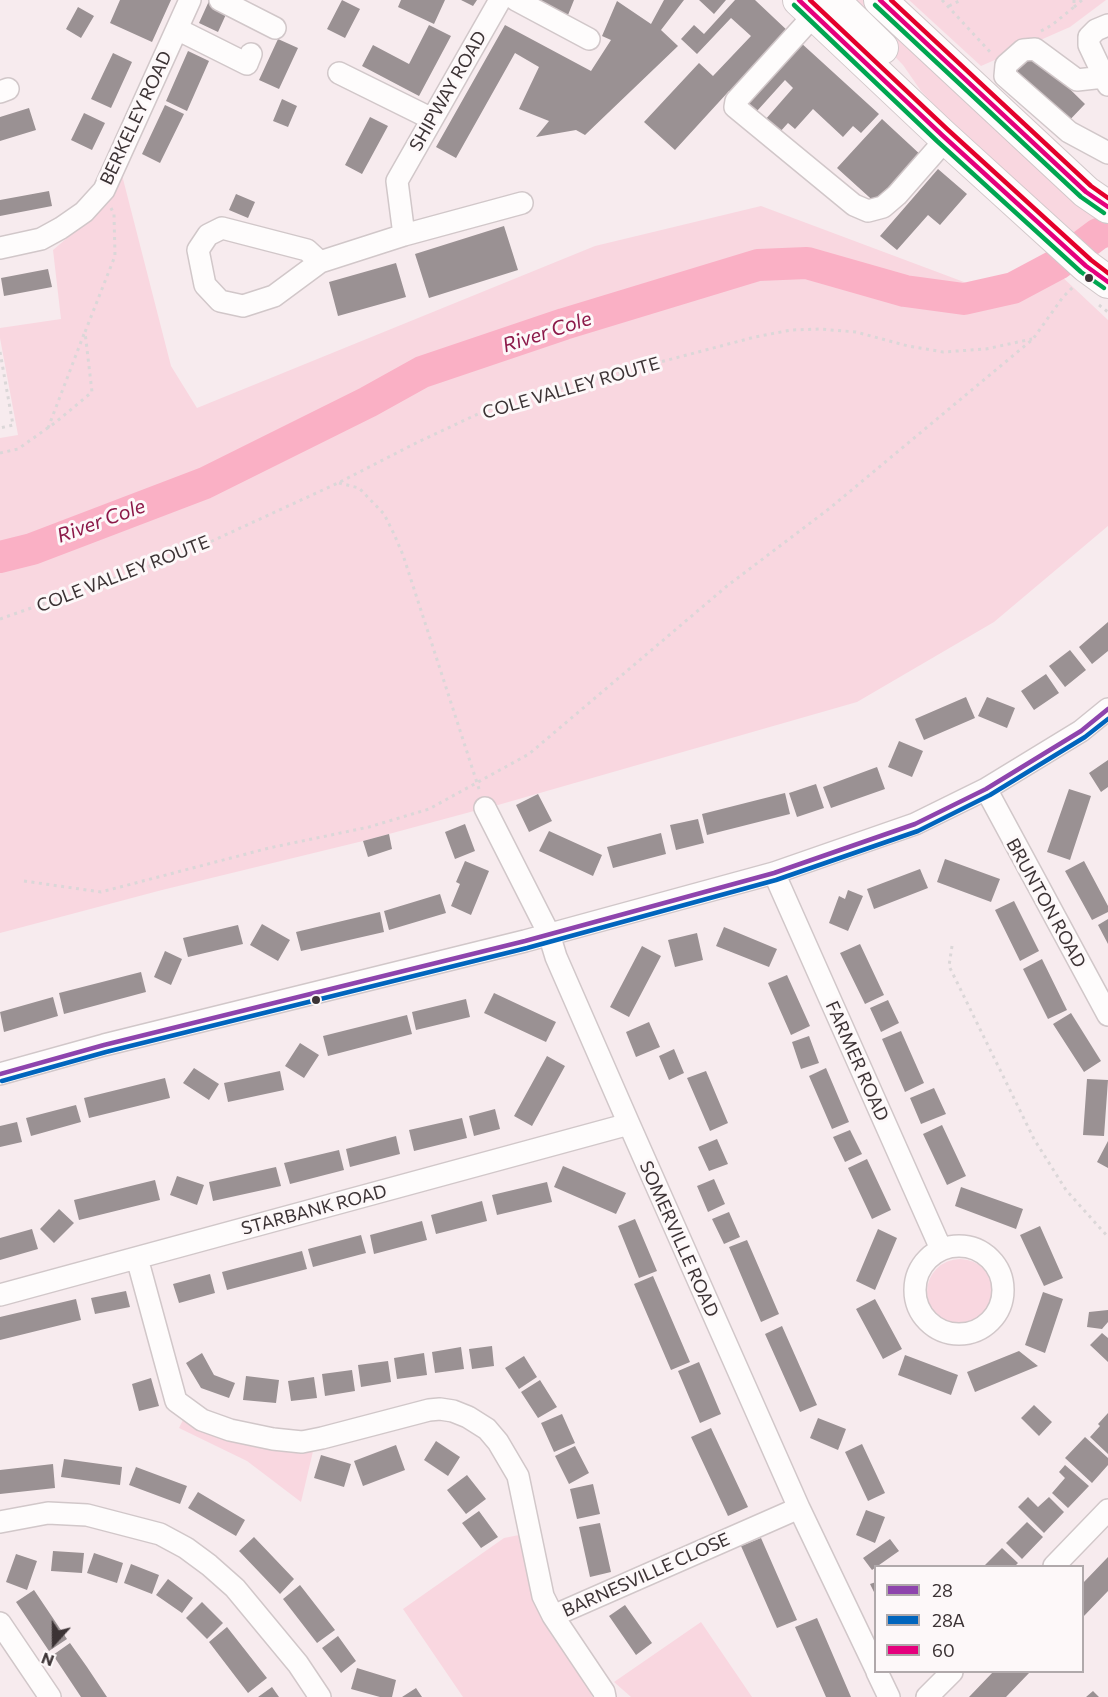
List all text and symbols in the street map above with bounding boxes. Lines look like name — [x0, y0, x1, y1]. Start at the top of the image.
street label: SHIPWAY ROAD — [405, 27, 491, 155]
street label: BERKELEY ROAD — [96, 48, 176, 188]
unlabelled marker — [1083, 272, 1095, 284]
water label: River Cole — [499, 306, 595, 358]
street label: COLE VALLEY ROUTE — [480, 352, 662, 424]
water label: River Cole — [54, 494, 148, 548]
street label: COLE VALLEY ROUTE — [34, 531, 212, 617]
street label: BRUNTON ROAD — [1002, 835, 1090, 971]
unlabelled marker — [310, 994, 322, 1006]
street label: FARMER ROAD — [821, 998, 893, 1124]
street label: SOMERVILLE ROAD — [635, 1158, 723, 1320]
street label: STARBANK ROAD — [239, 1180, 389, 1240]
street label: BARNESVILLE CLOSE — [559, 1528, 733, 1622]
legend — [874, 1565, 1084, 1673]
text: 28 — [932, 1579, 953, 1601]
text: 28A — [932, 1609, 965, 1631]
north arrow — [24, 1613, 84, 1673]
text: 60 — [932, 1639, 955, 1661]
text: N — [38, 1649, 56, 1671]

